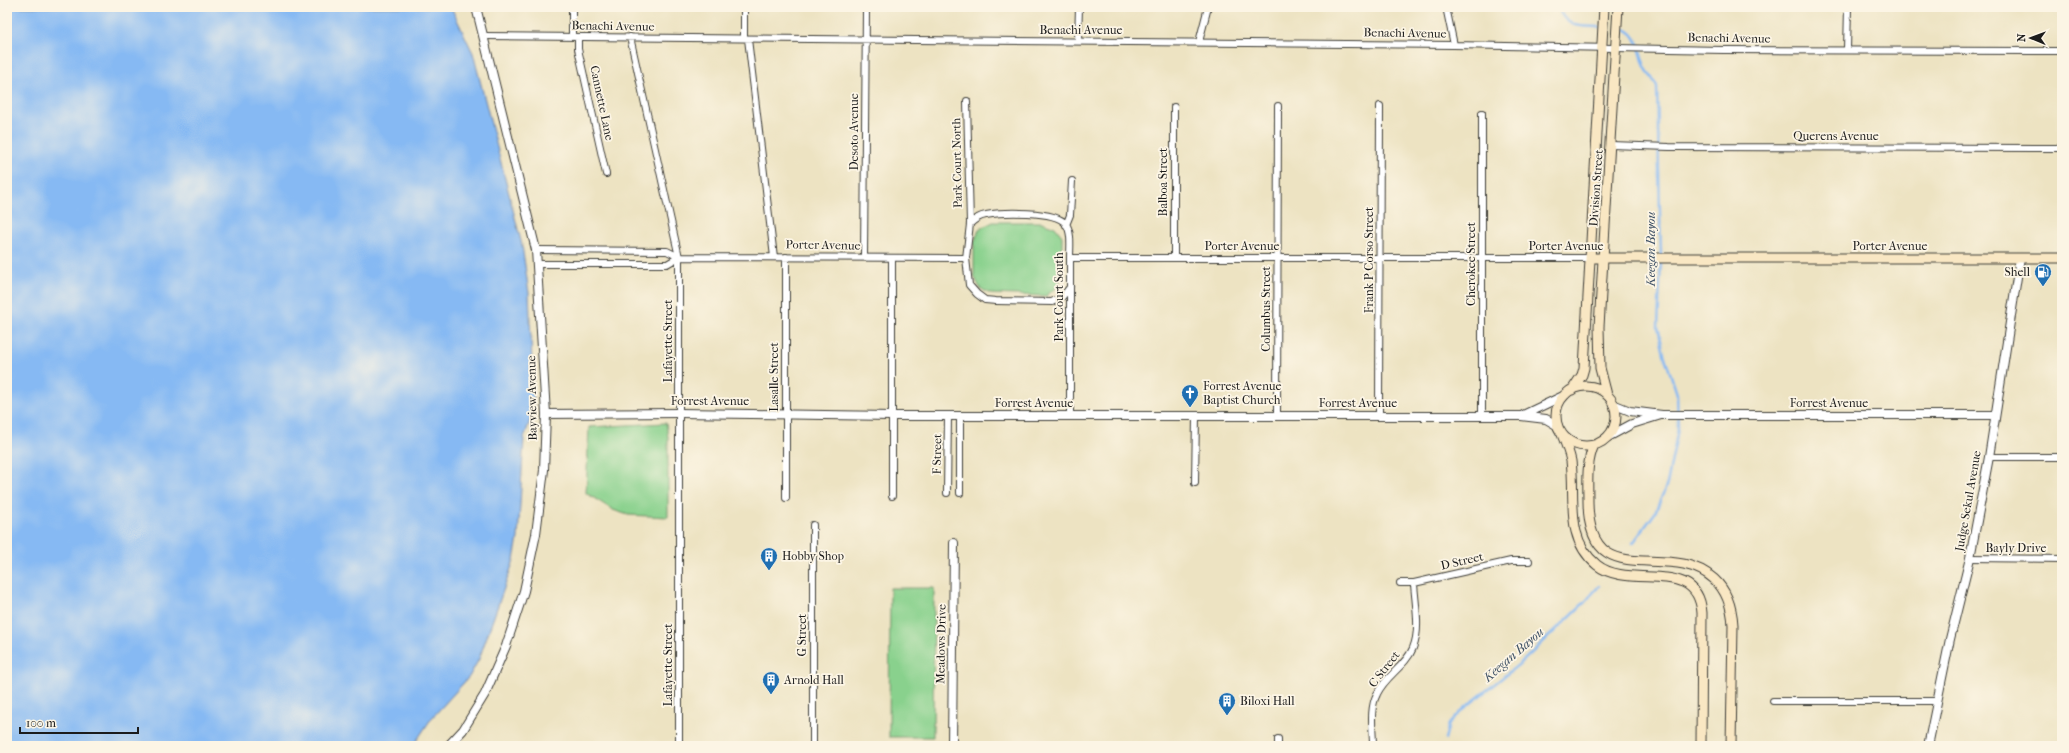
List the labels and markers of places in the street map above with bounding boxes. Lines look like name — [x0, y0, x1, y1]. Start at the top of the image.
fuel station icon: Shell — [2033, 262, 2053, 287]
place label: Shell — [2005, 265, 2031, 279]
place label: Forrest Avenue Baptist Church — [1203, 379, 1282, 407]
church icon: Forrest Avenue Baptist Church — [1180, 383, 1200, 408]
building icon: Hobby Shop — [759, 546, 779, 571]
place label: Hobby Shop — [782, 549, 845, 563]
building icon: Arnold Hall — [761, 670, 781, 695]
place label: Arnold Hall — [783, 673, 844, 687]
building icon: Biloxi Hall — [1217, 691, 1237, 716]
place label: Biloxi Hall — [1240, 694, 1295, 708]

